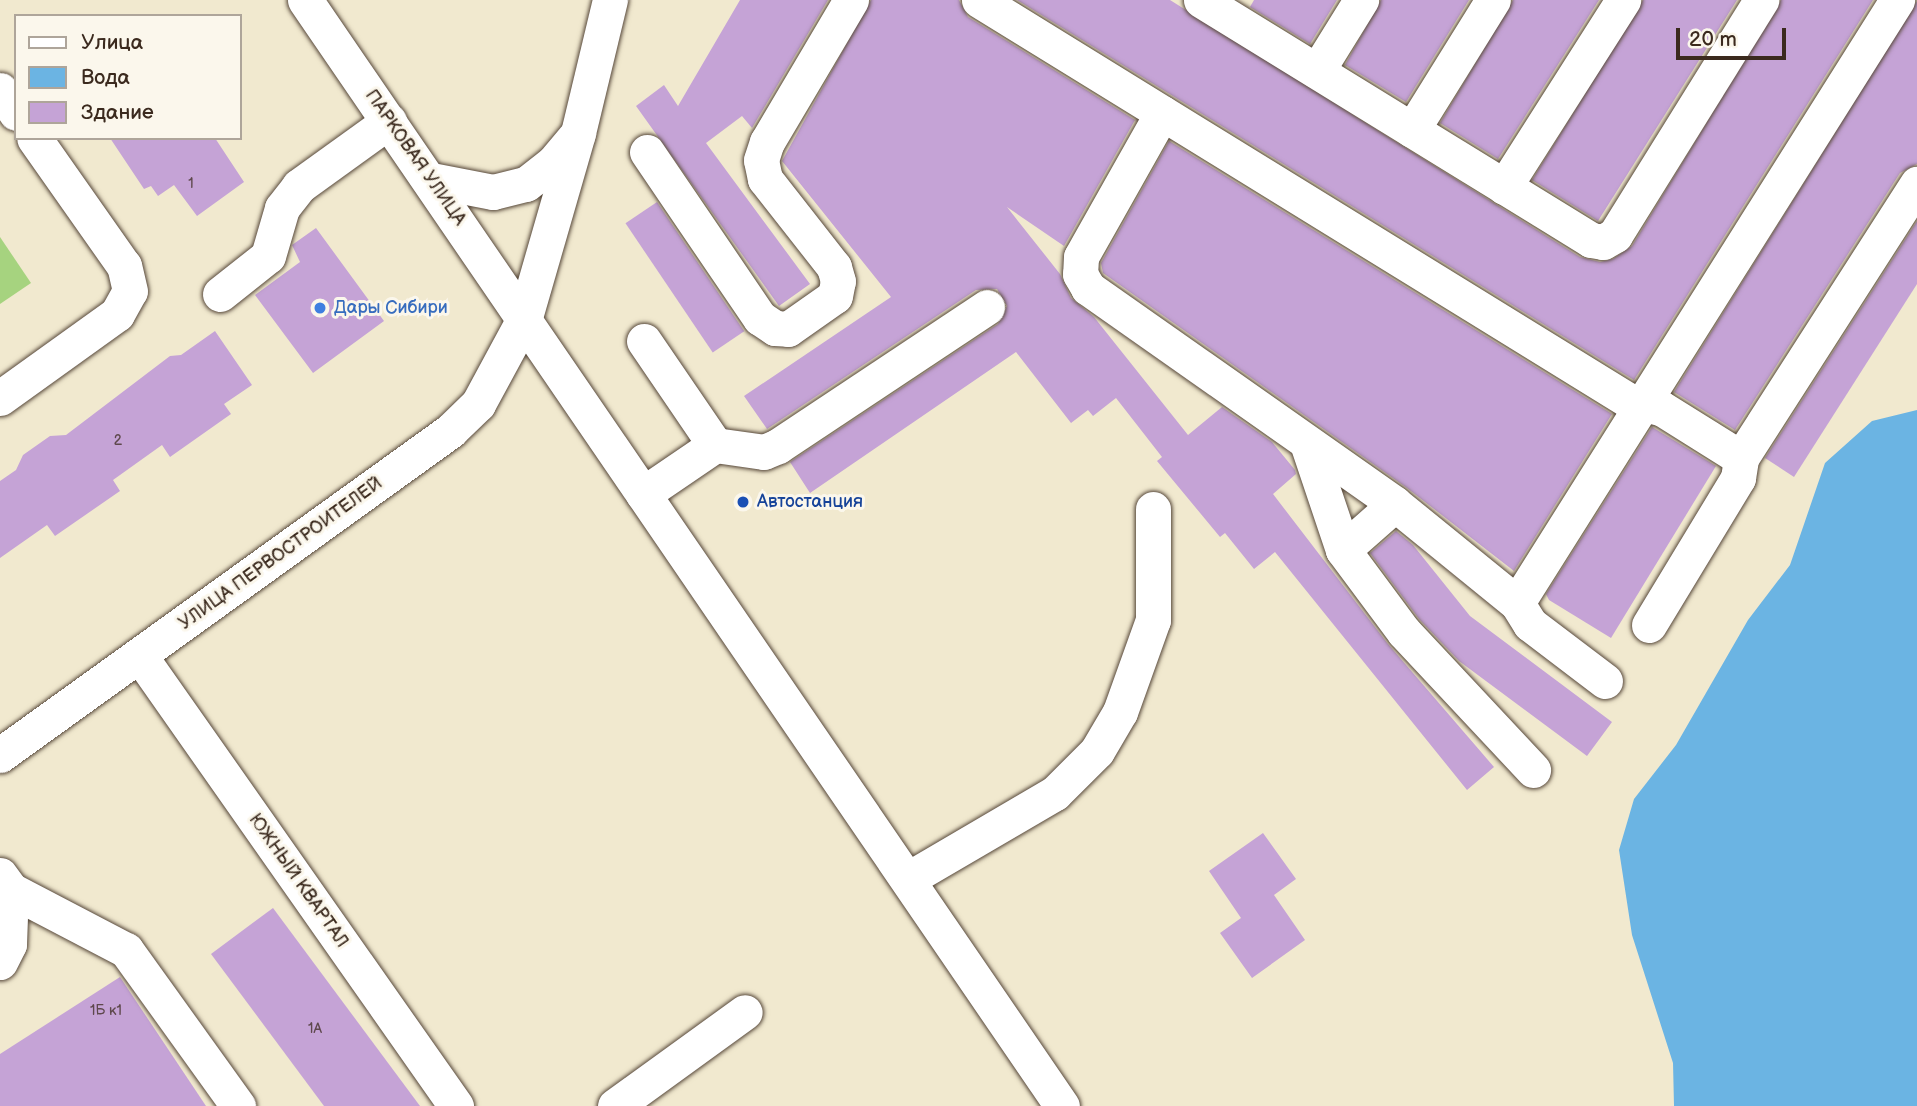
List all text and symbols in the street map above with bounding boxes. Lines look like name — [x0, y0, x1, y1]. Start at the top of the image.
legend — [14, 14, 242, 140]
scale bar — [1679, 14, 1789, 58]
text: 20 m — [1689, 27, 1737, 52]
text: Улица — [81, 30, 143, 55]
text: Вода — [81, 65, 130, 90]
street label: ПАРКОВАЯ УЛИЦА — [360, 86, 470, 230]
text: Здание — [81, 100, 154, 125]
house number: 1 — [188, 176, 194, 192]
place label: Дары Сибири — [334, 297, 448, 319]
marker: Дары Сибири — [312, 300, 328, 316]
house number: 2 — [114, 433, 122, 449]
street label: УЛИЦА ПЕРВОСТРОИТЕЛЕЙ — [175, 473, 387, 635]
place label: Автостанция — [757, 491, 863, 513]
marker: Автостанция — [735, 494, 751, 510]
street label: ЮЖНЫЙ КВАРТАЛ — [244, 810, 352, 952]
house number: 1Б к1 — [90, 1003, 122, 1019]
house number: 1А — [308, 1021, 322, 1037]

